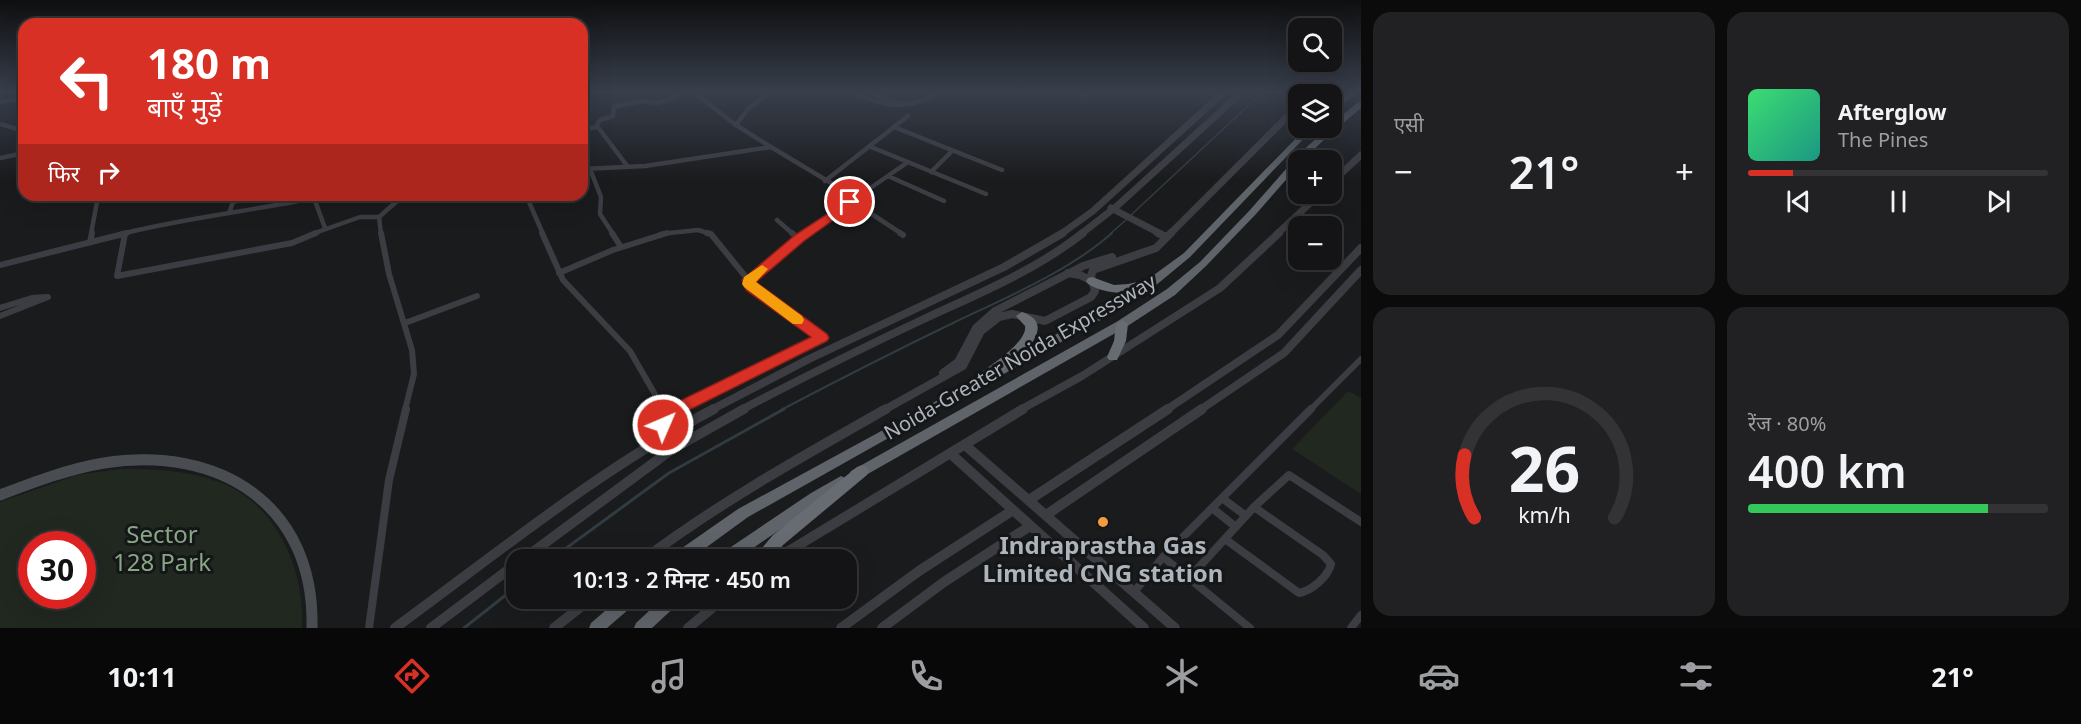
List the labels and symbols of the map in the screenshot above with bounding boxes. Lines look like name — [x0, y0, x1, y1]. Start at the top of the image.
pin — [824, 176, 875, 227]
street label: Noida-Greater Noida Expressway — [879, 267, 1161, 446]
position arrow — [631, 393, 695, 457]
marker: Indraprastha Gas Limited CNG station — [1096, 515, 1110, 529]
park label: Sector 128 Park — [113, 517, 211, 578]
place label: Indraprastha Gas Limited CNG station — [983, 528, 1223, 589]
speed limit sign: 30 — [18, 531, 96, 609]

